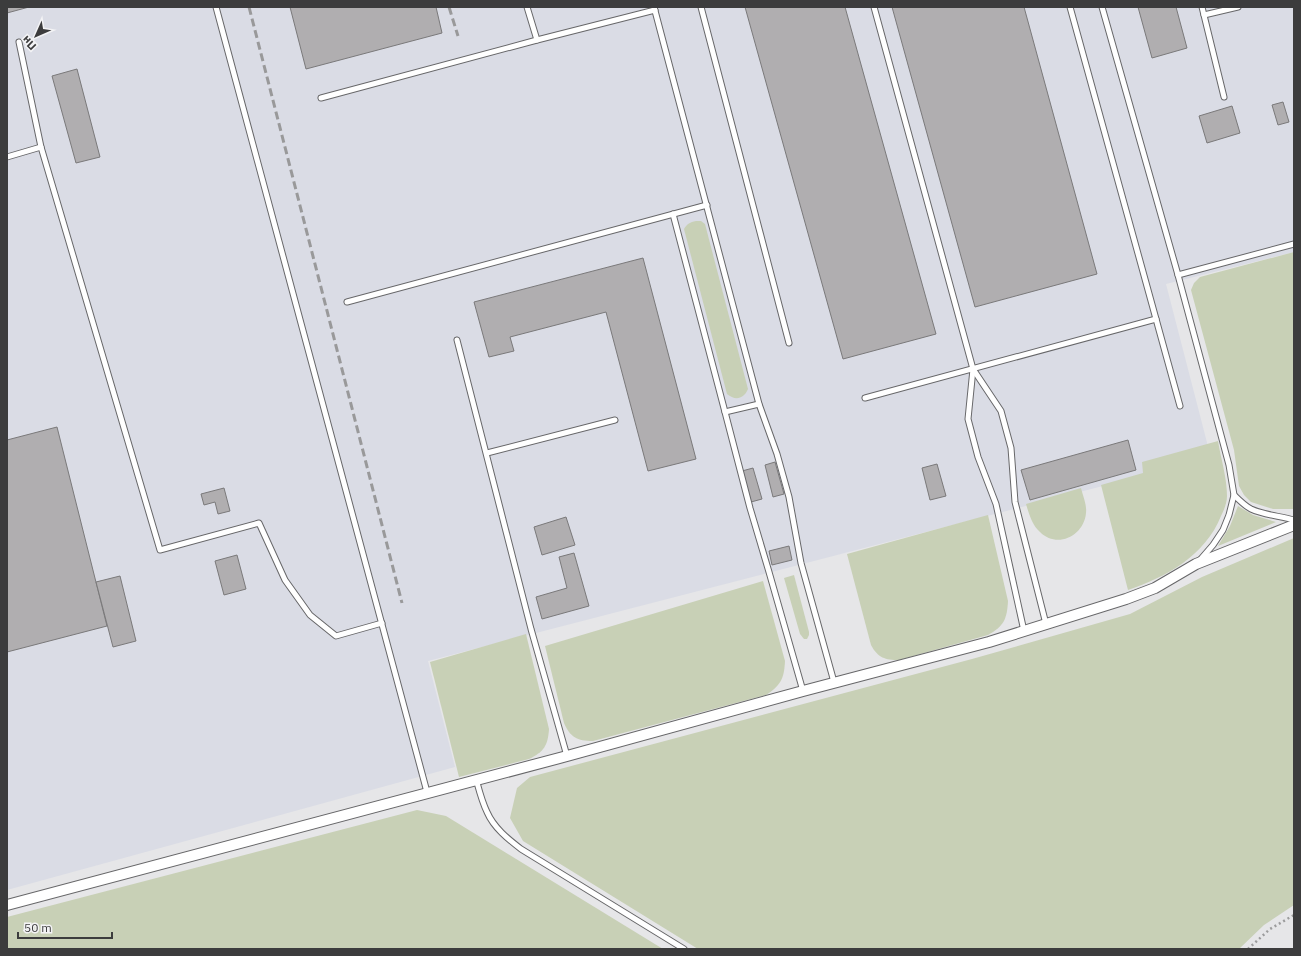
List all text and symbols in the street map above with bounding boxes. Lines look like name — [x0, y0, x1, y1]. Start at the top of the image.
north arrow — [16, 16, 56, 56]
text: Пн — [19, 33, 39, 53]
scale bar — [18, 914, 112, 940]
text: 50 m — [24, 920, 52, 935]

